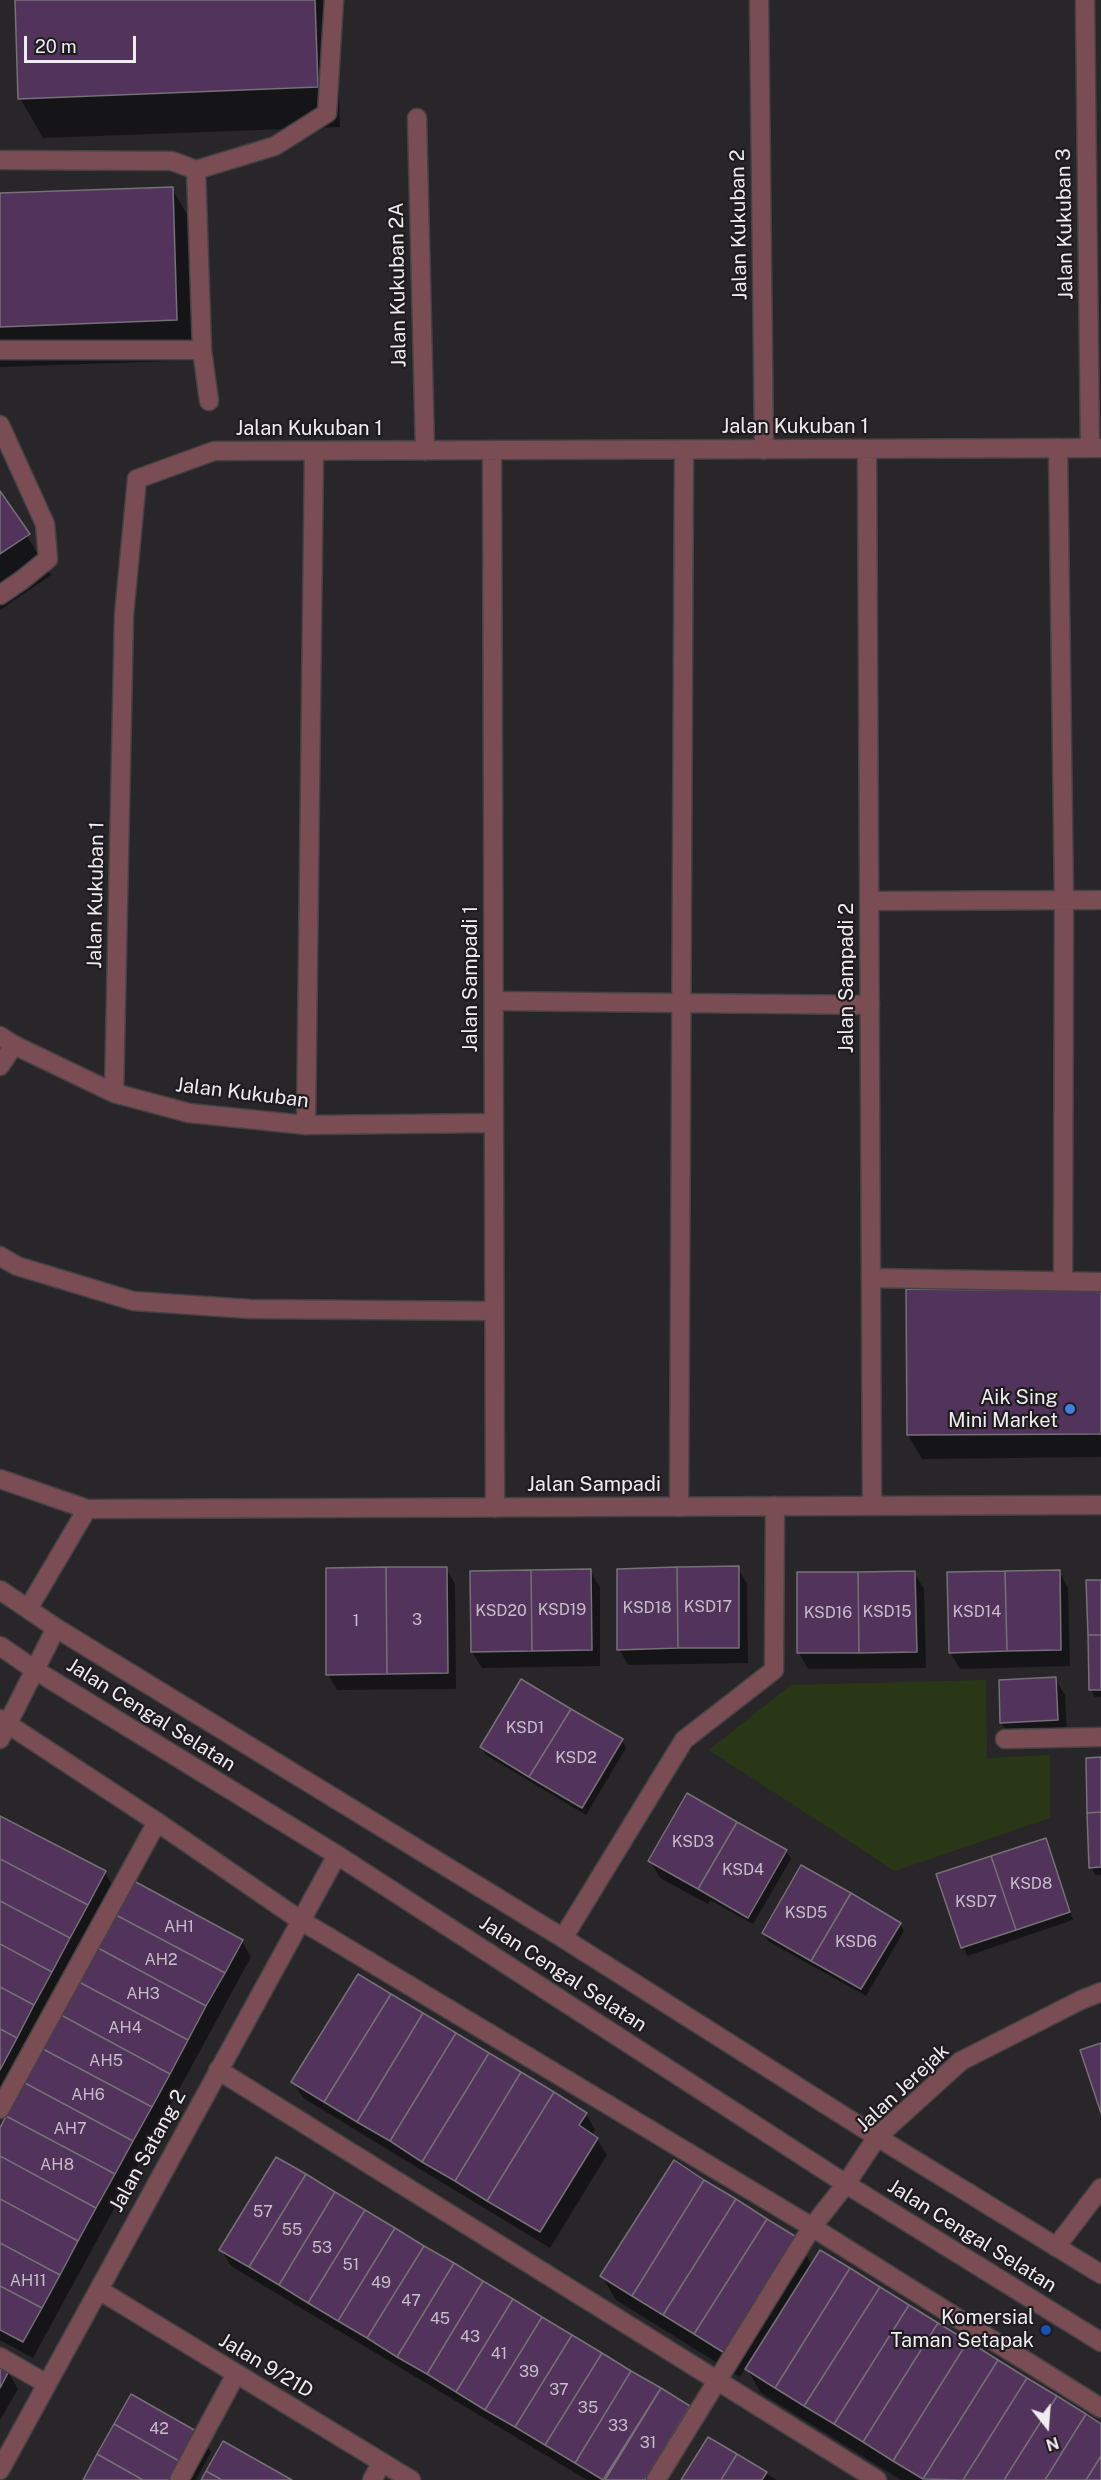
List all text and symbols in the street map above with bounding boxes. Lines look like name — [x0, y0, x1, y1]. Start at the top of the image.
scale bar — [27, 24, 140, 62]
text: 20 m — [35, 36, 77, 57]
street label: Jalan Kukuban 3 — [1052, 148, 1078, 300]
street label: Jalan Kukuban 2 — [726, 149, 752, 301]
street label: Jalan Kukuban 2A — [385, 202, 411, 368]
street label: Jalan Kukuban 1 — [721, 415, 869, 439]
street label: Jalan Kukuban 1 — [235, 417, 383, 441]
street label: Jalan Kukuban 1 — [83, 821, 109, 969]
street label: Jalan Sampadi 2 — [835, 903, 859, 1053]
street label: Jalan Sampadi 1 — [459, 906, 483, 1052]
street label: Jalan Kukuban — [174, 1073, 310, 1113]
place label: Aik Sing Mini Market — [948, 1386, 1058, 1433]
marker: Aik Sing Mini Market — [1063, 1402, 1077, 1416]
street label: Jalan Sampadi — [527, 1473, 661, 1497]
house number: KSD17 — [684, 1597, 732, 1617]
house number: KSD18 — [622, 1598, 672, 1618]
house number: KSD19 — [538, 1600, 586, 1620]
house number: KSD20 — [475, 1601, 527, 1621]
house number: KSD15 — [863, 1602, 911, 1622]
house number: KSD14 — [953, 1602, 1001, 1622]
house number: KSD16 — [804, 1603, 852, 1623]
house number: 3 — [412, 1610, 422, 1630]
house number: 1 — [353, 1611, 359, 1631]
street label: Jalan Cengal Selatan — [62, 1653, 240, 1777]
house number: KSD1 — [506, 1718, 544, 1738]
house number: KSD2 — [555, 1748, 597, 1768]
house number: KSD3 — [672, 1832, 714, 1852]
house number: KSD4 — [722, 1860, 764, 1880]
house number: KSD8 — [1010, 1874, 1052, 1894]
house number: KSD7 — [955, 1892, 997, 1912]
house number: KSD5 — [785, 1903, 827, 1923]
street label: Jalan Cengal Selatan — [475, 1911, 651, 2037]
house number: AH1 — [164, 1917, 194, 1937]
house number: KSD6 — [835, 1932, 877, 1952]
house number: AH2 — [144, 1950, 178, 1970]
house number: AH3 — [126, 1984, 160, 2004]
house number: AH4 — [108, 2018, 142, 2038]
street label: Jalan Jerejak — [852, 2039, 954, 2137]
house number: AH5 — [89, 2051, 123, 2071]
house number: AH6 — [71, 2085, 105, 2105]
street label: Jalan Satang 2 — [105, 2086, 191, 2216]
house number: AH7 — [53, 2119, 87, 2139]
house number: AH8 — [40, 2155, 74, 2175]
street label: Jalan Cengal Selatan — [883, 2174, 1061, 2298]
house number: 57 — [253, 2202, 273, 2222]
house number: 55 — [282, 2220, 302, 2240]
house number: 53 — [312, 2238, 332, 2258]
house number: 51 — [343, 2255, 359, 2275]
house number: AH11 — [10, 2271, 46, 2291]
house number: 49 — [371, 2273, 391, 2293]
house number: 47 — [401, 2291, 421, 2311]
place label: Komersial Taman Setapak — [890, 2306, 1034, 2353]
house number: 45 — [430, 2309, 450, 2329]
marker: Komersial Taman Setapak — [1039, 2323, 1053, 2337]
house number: 43 — [460, 2327, 480, 2347]
street label: Jalan 9/21D — [215, 2328, 317, 2404]
house number: 41 — [491, 2344, 507, 2364]
house number: 39 — [519, 2362, 539, 2382]
house number: 37 — [549, 2380, 569, 2400]
north arrow — [1017, 2396, 1077, 2456]
house number: 35 — [578, 2398, 598, 2418]
house number: 33 — [608, 2416, 628, 2436]
house number: 42 — [149, 2419, 169, 2439]
house number: 31 — [640, 2433, 656, 2453]
text: N — [1044, 2433, 1061, 2455]

